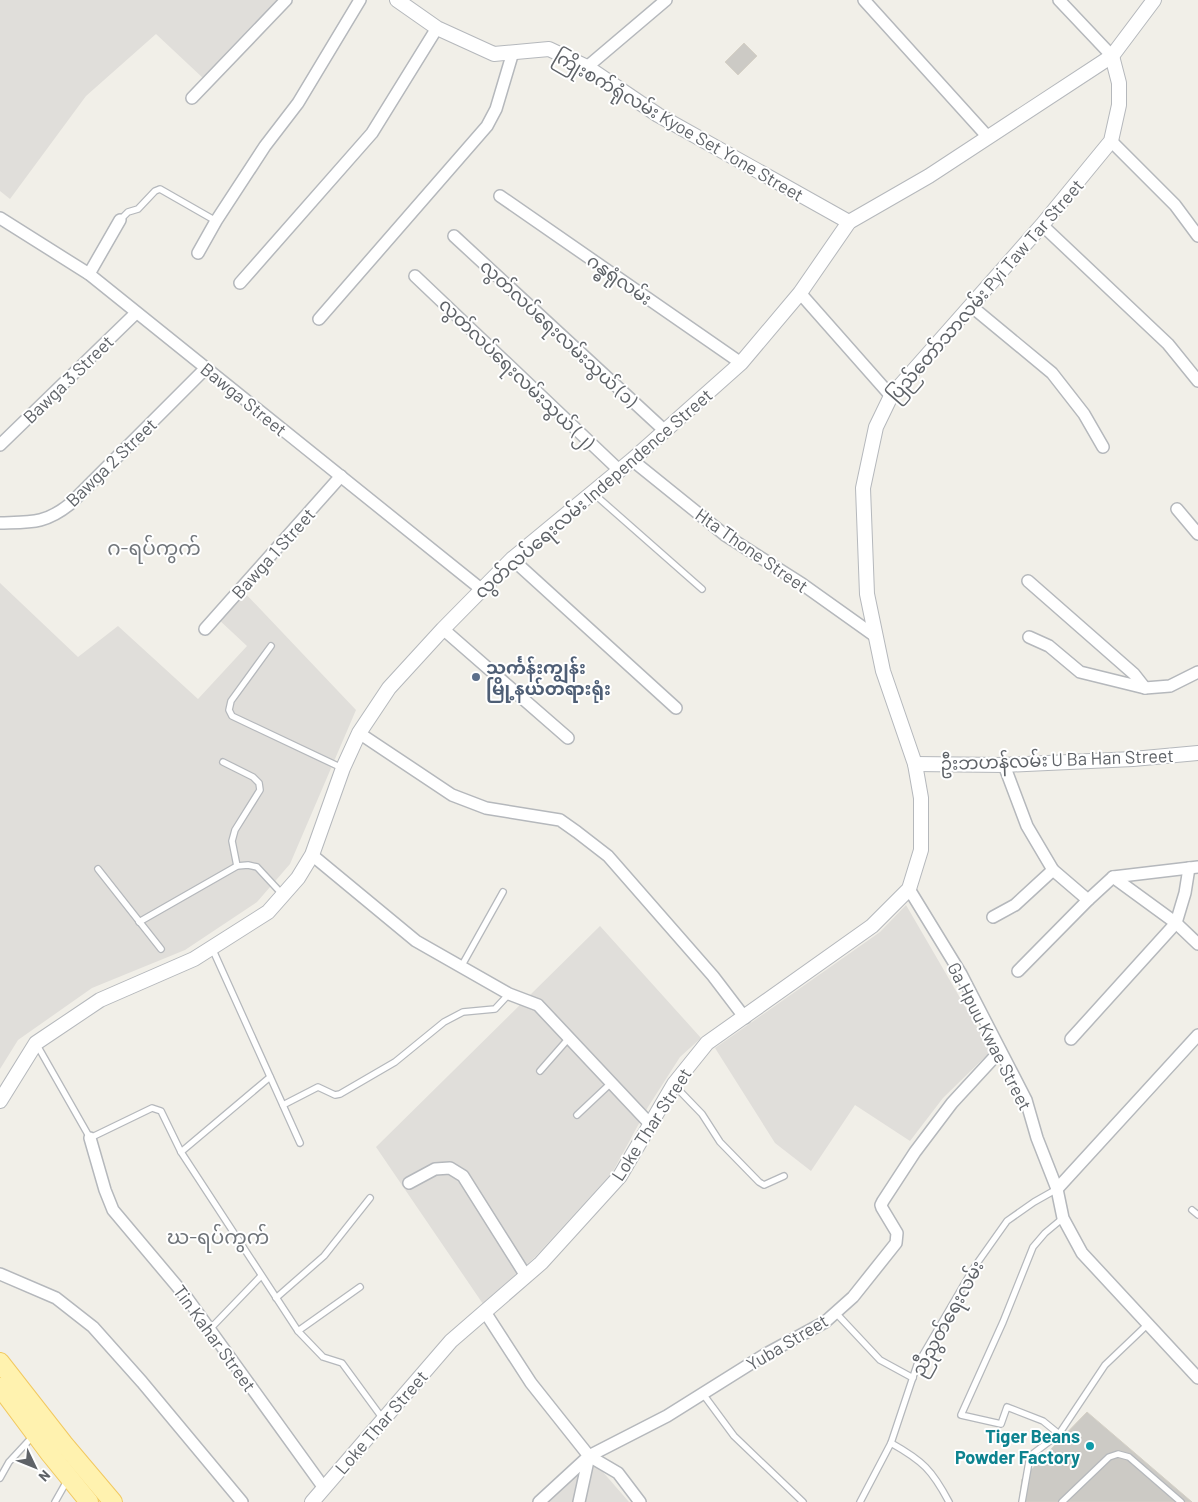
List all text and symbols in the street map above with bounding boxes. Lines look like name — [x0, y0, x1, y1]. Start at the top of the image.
street label: ကြိုးစက်ရုံလမ်း Kyoe Set Yone Street — [548, 43, 809, 210]
street label: ပြည်တော်သာလမ်း Pyi Taw Tar Street — [882, 174, 1091, 409]
street label: ဂန္ဓရုံလမ်း — [580, 248, 657, 314]
street label: လွတ်လပ်ရေးလမ်းသွယ် (၁) — [473, 254, 643, 415]
street label: လွတ်လပ်ရေးလမ်းသွယ် (၂) — [431, 292, 600, 457]
street label: Bawga 3 Street — [18, 330, 118, 428]
street label: Bawga Street — [197, 358, 291, 440]
street label: လွတ်လပ်ရေးလမ်း Independence Street — [469, 383, 720, 606]
street label: Bawga 2 Street — [61, 413, 161, 511]
street label: Bawga 1 Street — [227, 503, 319, 603]
street label: Hta Thone Street — [691, 503, 813, 597]
district label: ဂ-ရပ်ကွက် — [107, 534, 201, 564]
place label: သင်္ကန်းကျွန်း မြို့နယ်တရားရုံး — [486, 656, 611, 703]
marker: သင်္ကန်းကျွန်း မြို့နယ်တရားရုံး — [470, 671, 482, 683]
street label: ဦးဘဟန်လမ်း U Ba Han Street — [940, 743, 1174, 779]
street label: Ga Hpuu Kwae Street — [943, 958, 1037, 1114]
street label: Loke Thar Street — [606, 1063, 696, 1185]
district label: ဃ-ရပ်ကွက် — [167, 1223, 269, 1253]
street label: ညီညွတ်ရေးလမ်း — [904, 1255, 992, 1382]
street label: Tin Kahar Street — [169, 1280, 261, 1396]
street label: Yuba Street — [742, 1309, 832, 1375]
street label: Loke Thar Street — [330, 1366, 432, 1478]
place label: Tiger Beans Powder Factory — [955, 1425, 1080, 1468]
marker: Tiger Beans Powder Factory — [1084, 1440, 1096, 1452]
north arrow — [10, 1442, 60, 1492]
text: N — [35, 1467, 54, 1485]

